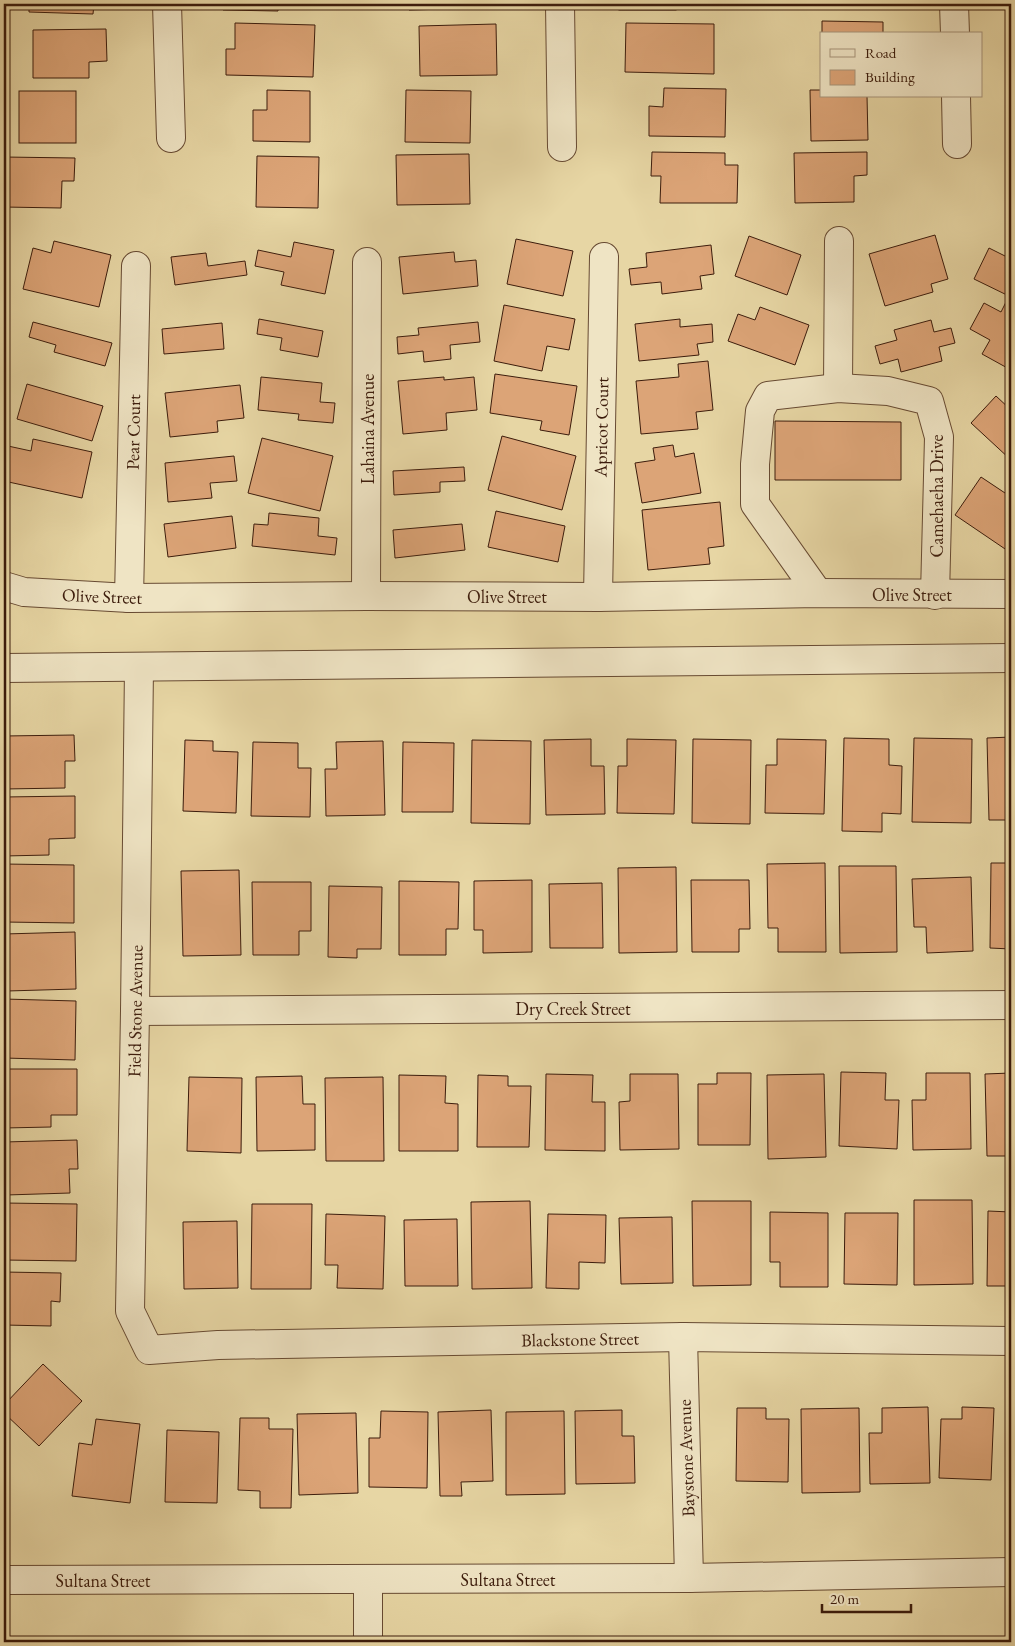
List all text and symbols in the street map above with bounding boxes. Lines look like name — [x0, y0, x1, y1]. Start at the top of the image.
legend — [820, 32, 982, 98]
text: Road — [865, 43, 897, 62]
text: Building — [865, 67, 915, 86]
street label: Lahaina Avenue — [356, 374, 379, 484]
street label: Apricot Court — [589, 376, 613, 478]
street label: Pear Court — [121, 394, 145, 470]
street label: Camehaeha Drive — [925, 435, 948, 557]
street label: Olive Street — [62, 583, 143, 609]
street label: Olive Street — [872, 583, 952, 606]
street label: Olive Street — [467, 585, 547, 608]
street label: Field Stone Avenue — [122, 945, 148, 1077]
street label: Dry Creek Street — [515, 997, 631, 1020]
street label: Blackstone Street — [521, 1326, 639, 1352]
street label: Baystone Avenue — [672, 1399, 700, 1517]
street label: Sultana Street — [461, 1568, 556, 1591]
street label: Sultana Street — [56, 1569, 151, 1592]
scale bar — [822, 1581, 911, 1613]
text: 20 m — [830, 1589, 859, 1608]

